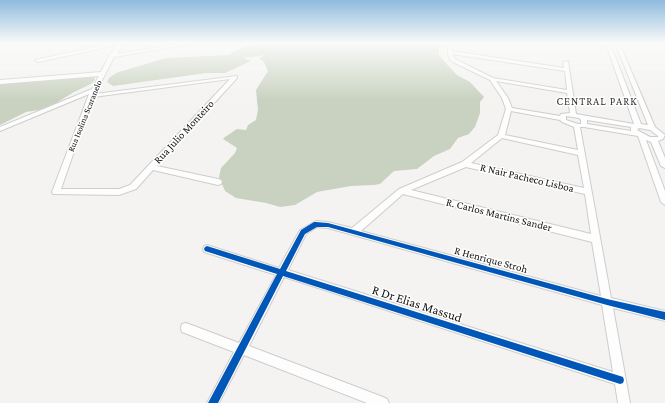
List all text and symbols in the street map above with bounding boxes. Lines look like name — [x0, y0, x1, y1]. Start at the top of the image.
street label: Rua Isolina Scaranelo — [66, 78, 104, 154]
district label: CENTRAL PARK — [556, 95, 638, 109]
street label: Rua Julio Monteiro — [151, 97, 217, 167]
street label: R Nair Pacheco Lisboa — [479, 161, 575, 195]
street label: R. Carlos Martins Sander — [445, 195, 553, 235]
street label: R Henrique Stroh — [453, 244, 529, 276]
street label: R Dr Elias Massud — [370, 282, 464, 326]

